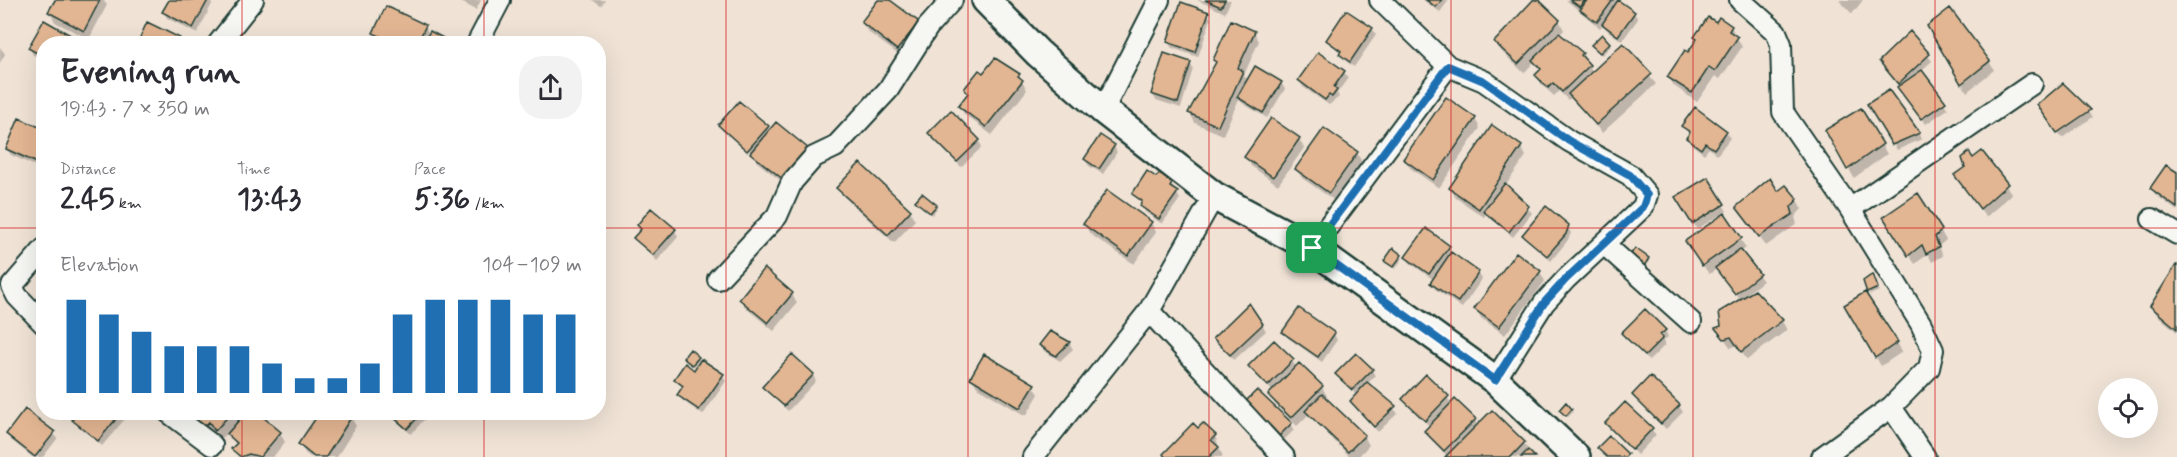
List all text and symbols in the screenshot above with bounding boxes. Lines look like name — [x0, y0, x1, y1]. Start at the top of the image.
text: Evening run — [60, 51, 240, 95]
button: share — [519, 56, 582, 119]
text: 19:43 · 7 × 350 m — [60, 96, 210, 123]
text: Distance — [60, 159, 116, 180]
text: Time — [237, 159, 271, 180]
text: Pace — [414, 159, 446, 180]
text: 2.45 — [60, 180, 114, 219]
text: 13:43 — [237, 180, 301, 219]
text: 5:36 — [414, 180, 470, 219]
text: km — [114, 193, 142, 214]
text: /km — [470, 193, 505, 214]
pin — [1286, 222, 1337, 273]
icon: arrive — [1295, 231, 1328, 264]
text: Elevation — [60, 252, 139, 279]
text: 104–109 m — [482, 252, 582, 279]
map controls — [2098, 378, 2158, 438]
button: locate — [2098, 378, 2158, 438]

